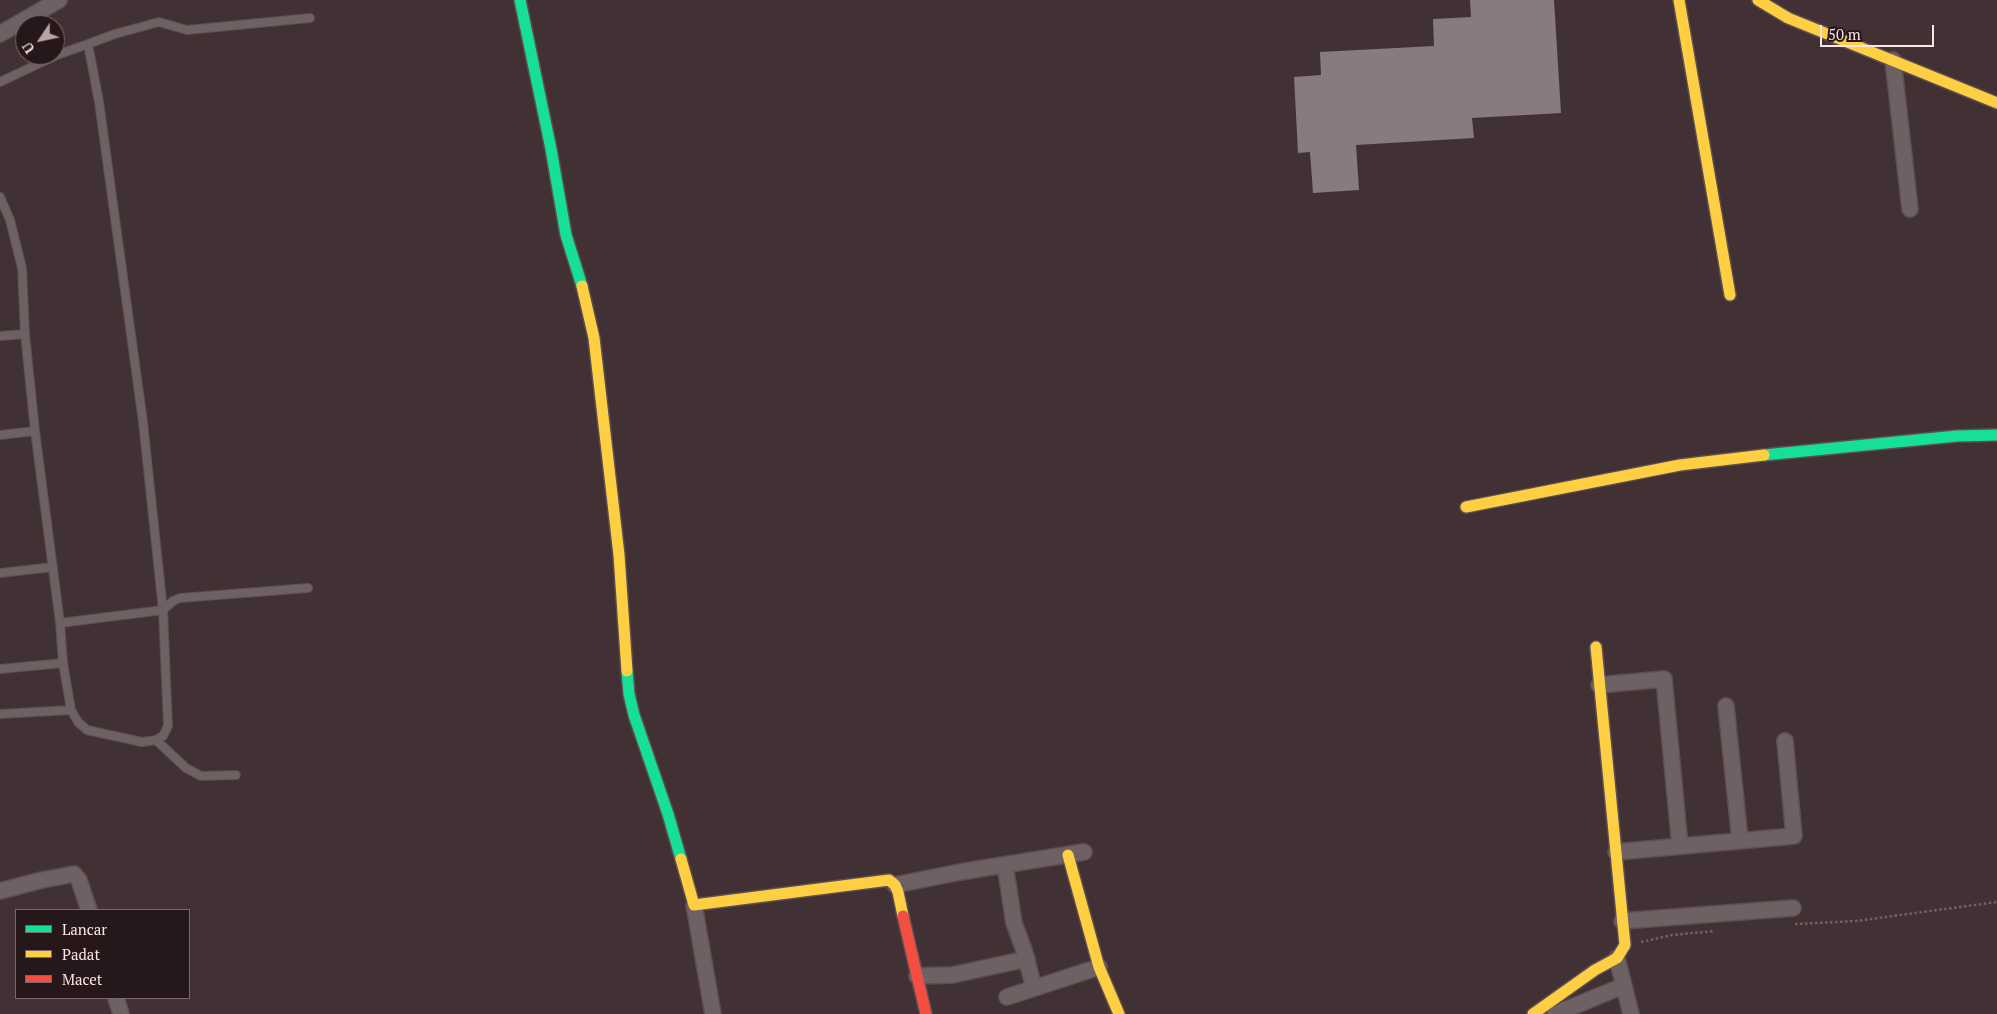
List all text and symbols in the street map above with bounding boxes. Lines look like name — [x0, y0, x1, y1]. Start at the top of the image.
north arrow — [15, 15, 65, 65]
scale bar — [1822, 15, 1936, 47]
text: 50 m — [1828, 24, 1861, 44]
text: U — [17, 39, 39, 58]
legend — [15, 909, 190, 999]
text: Lancar — [62, 919, 107, 939]
text: Padat — [62, 944, 100, 964]
text: Macet — [62, 969, 102, 989]

